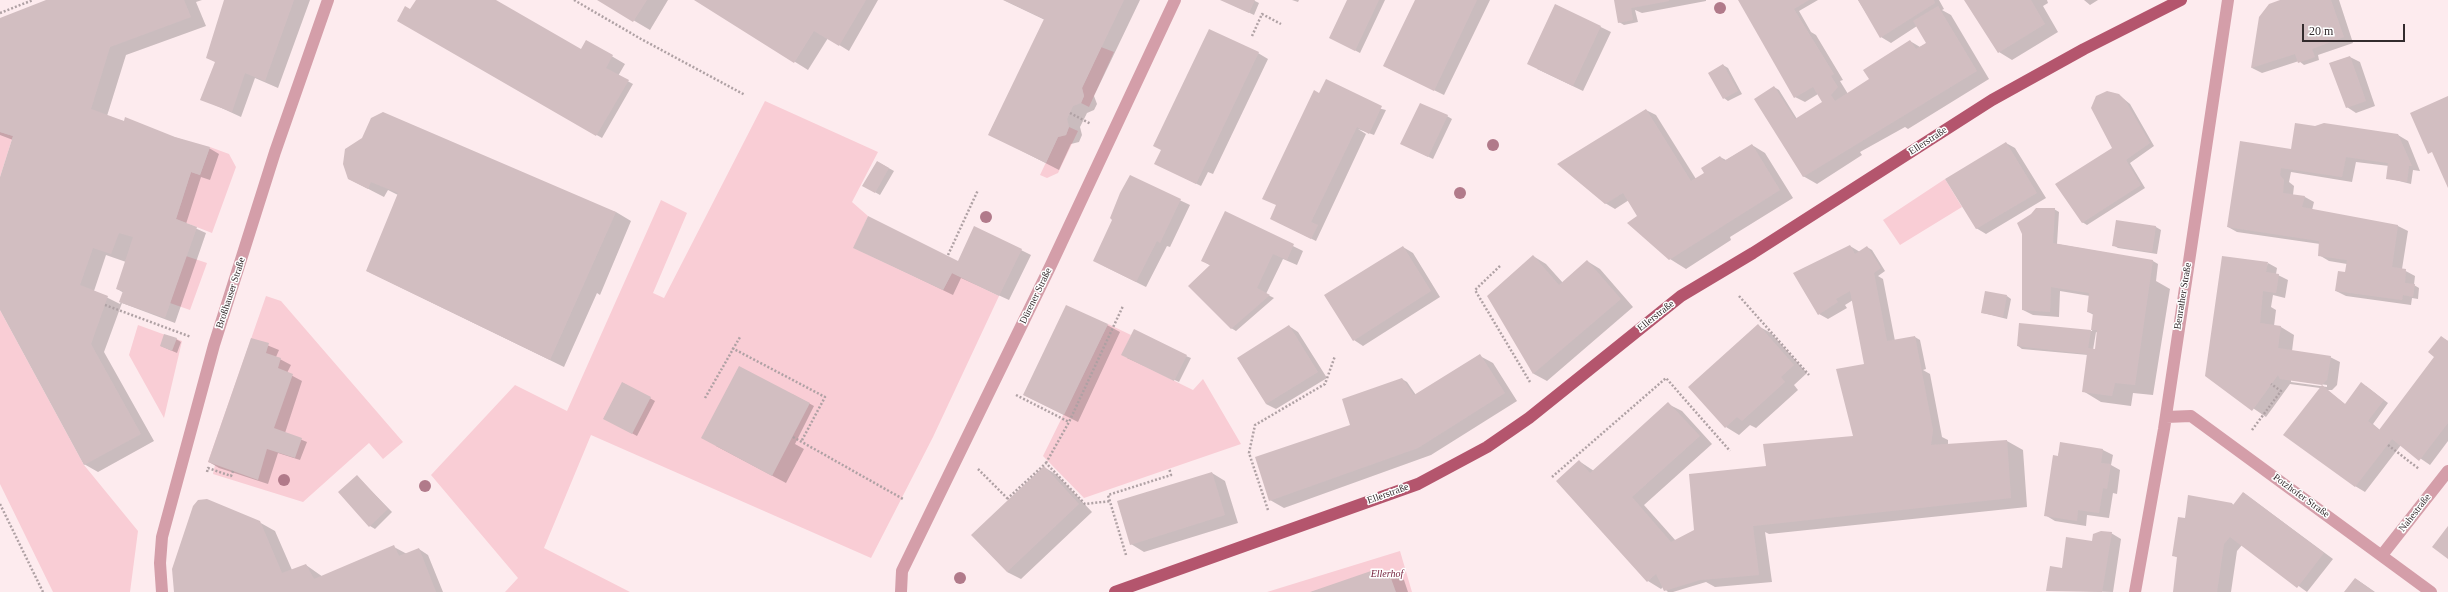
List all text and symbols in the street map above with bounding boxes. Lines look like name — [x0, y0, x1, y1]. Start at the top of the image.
scale bar — [2304, 16, 2407, 42]
text: 20 m — [2309, 24, 2333, 38]
street label: Ellerstraße — [1907, 124, 1949, 158]
street label: Broßhauser Straße — [214, 256, 248, 330]
street label: Benrather Straße — [2172, 262, 2194, 330]
street label: Dürener Straße — [1017, 266, 1055, 326]
street label: Ellerstraße — [1635, 298, 1677, 334]
street label: Potzhofer Straße — [2270, 471, 2332, 521]
street label: Ellerstraße — [1366, 481, 1410, 507]
street label: Nahestraße — [2396, 492, 2434, 534]
park label: Ellerhof — [1371, 568, 1403, 580]

